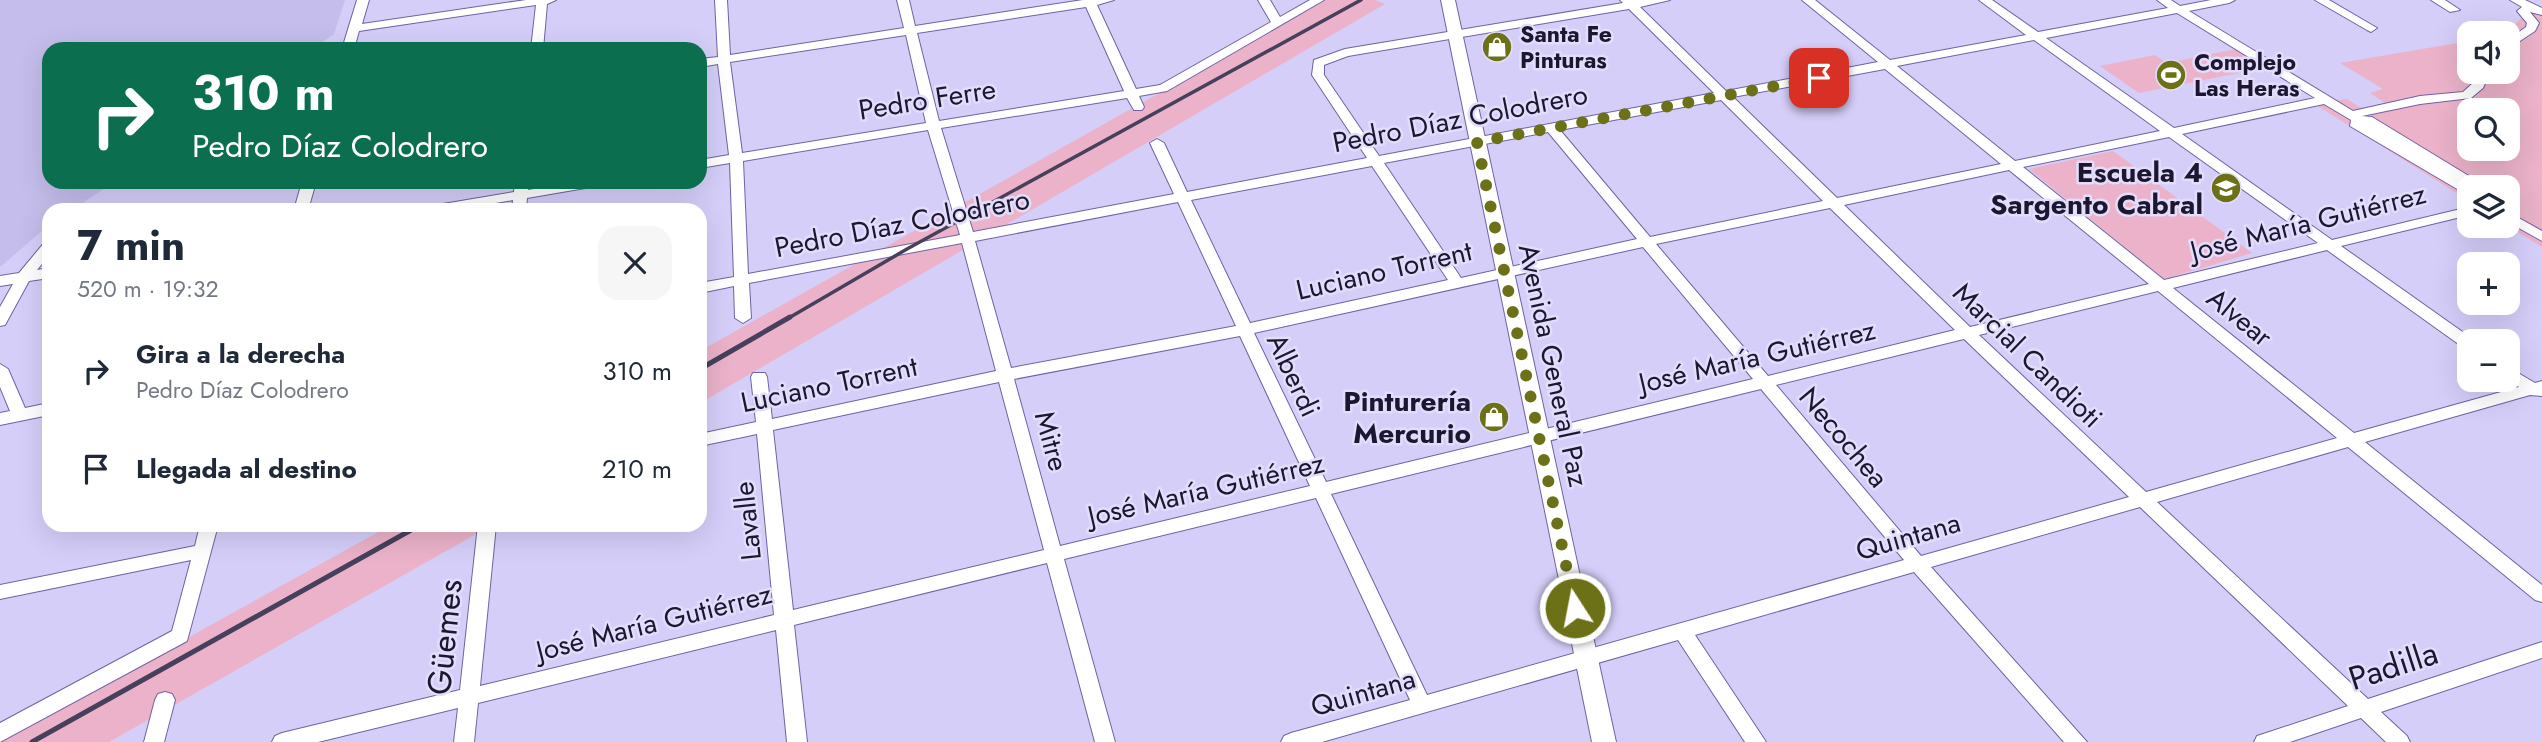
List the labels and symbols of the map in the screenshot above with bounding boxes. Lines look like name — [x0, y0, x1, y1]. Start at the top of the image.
place label: Santa Fe Pinturas — [1520, 17, 1612, 77]
shop icon: Santa Fe Pinturas — [1480, 30, 1514, 64]
place label: Complejo Las Heras — [2194, 45, 2300, 105]
pin — [1789, 48, 1849, 108]
sports icon: Complejo Las Heras — [2154, 58, 2188, 92]
street label: Pedro Ferre — [855, 68, 999, 131]
street label: Pedro Díaz Colodrero — [1329, 74, 1591, 163]
place label: Escuela 4 Sargento Cabral — [1990, 152, 2203, 225]
school or university icon: Escuela 4 Sargento Cabral — [2209, 171, 2243, 205]
street label: José María Gutiérrez — [2182, 173, 2430, 273]
street label: Pedro Díaz Colodrero — [771, 179, 1033, 268]
street label: Luciano Torrent — [1292, 230, 1476, 311]
street label: Avenida General Paz — [1508, 240, 1599, 490]
street label: Marcial Candioti — [1944, 273, 2112, 438]
street label: Alvear — [2198, 278, 2282, 357]
street label: José María Gutiérrez — [1631, 309, 1879, 405]
street label: Alberdi — [1256, 327, 1331, 424]
street label: Luciano Torrent — [737, 346, 921, 423]
street label: Necochea — [1789, 378, 1898, 497]
place label: Pinturería Mercurio — [1343, 381, 1471, 454]
shop icon: Pinturería Mercurio — [1477, 400, 1511, 434]
street label: Mitre — [1024, 407, 1079, 476]
street label: José María Gutiérrez — [1080, 442, 1328, 538]
street label: Lavalle — [723, 480, 772, 562]
street label: Quintana — [1851, 502, 1965, 571]
position arrow — [1538, 571, 1612, 645]
street label: José María Gutiérrez — [528, 573, 776, 673]
street label: Güemes — [415, 577, 474, 697]
street label: Padilla — [2342, 629, 2444, 702]
street label: Quintana — [1306, 658, 1420, 727]

